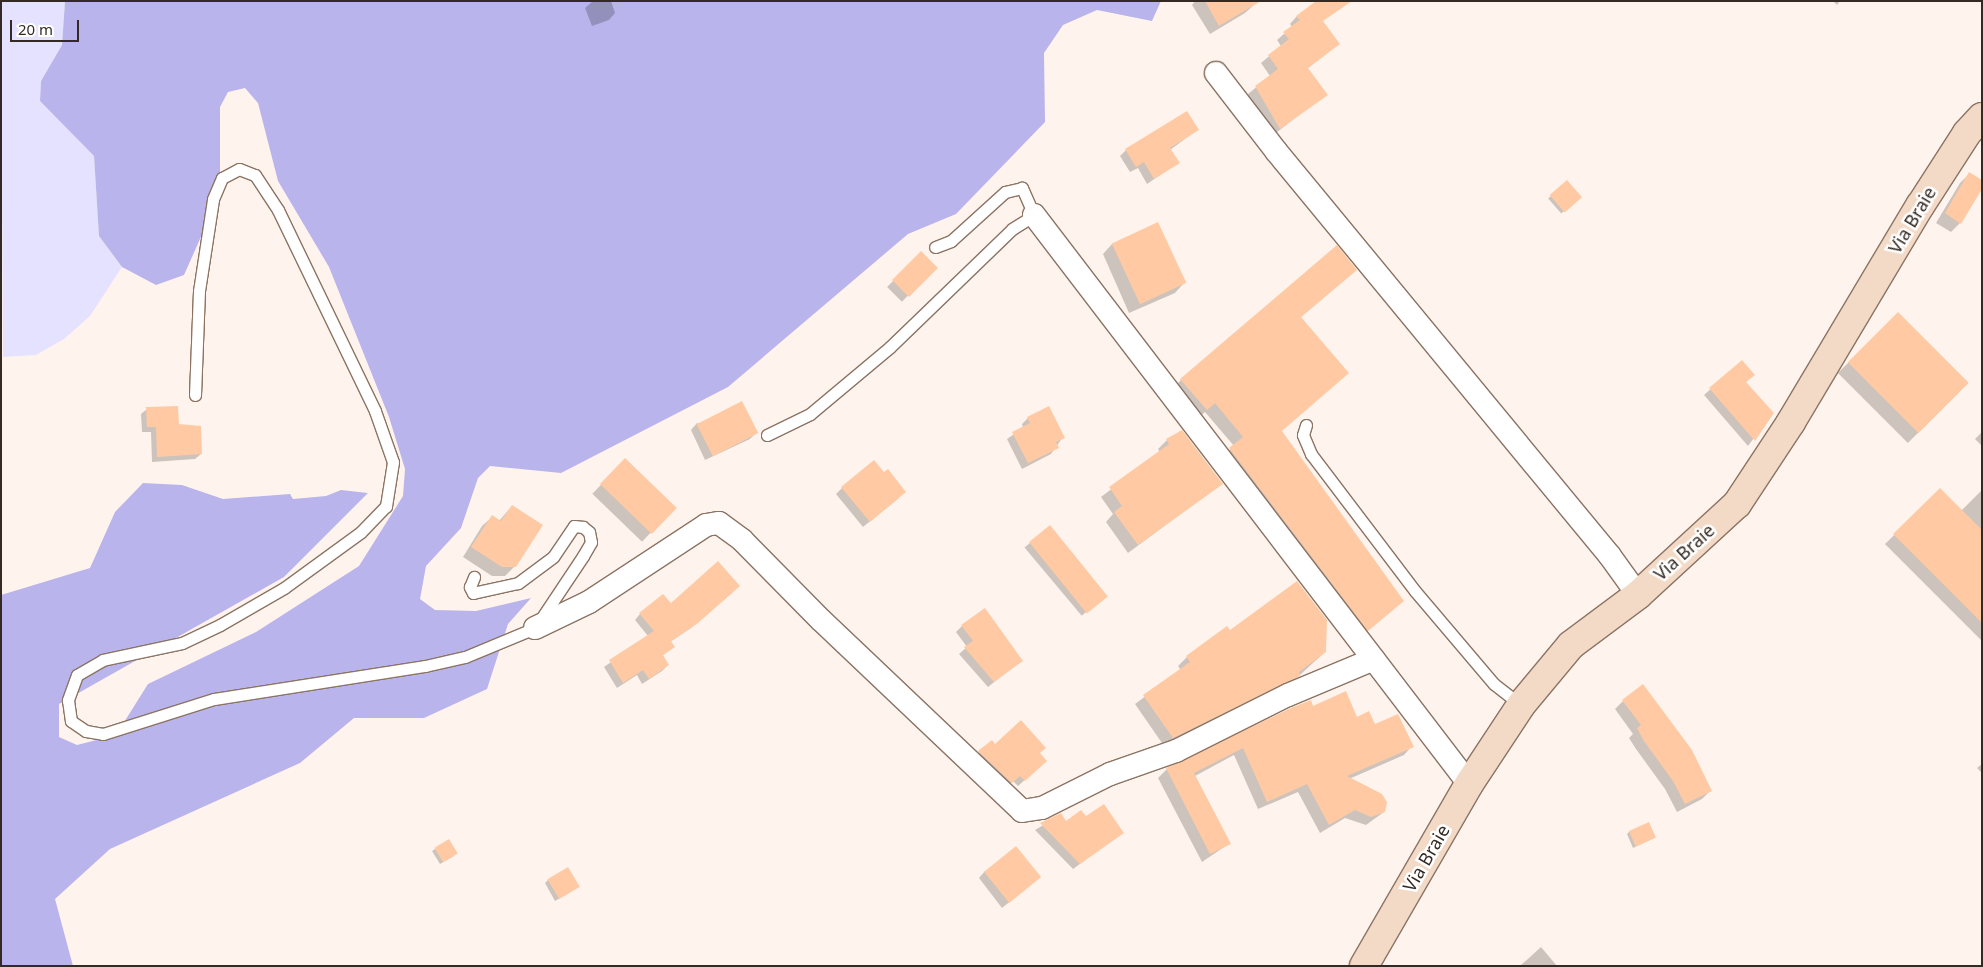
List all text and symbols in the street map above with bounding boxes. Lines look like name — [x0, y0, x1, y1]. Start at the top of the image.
scale bar — [12, 10, 81, 42]
text: 20 m — [18, 19, 53, 39]
street label: Via Braie — [1884, 183, 1940, 257]
street label: Via Braie — [1649, 519, 1719, 585]
street label: Via Braie — [1398, 821, 1454, 895]

